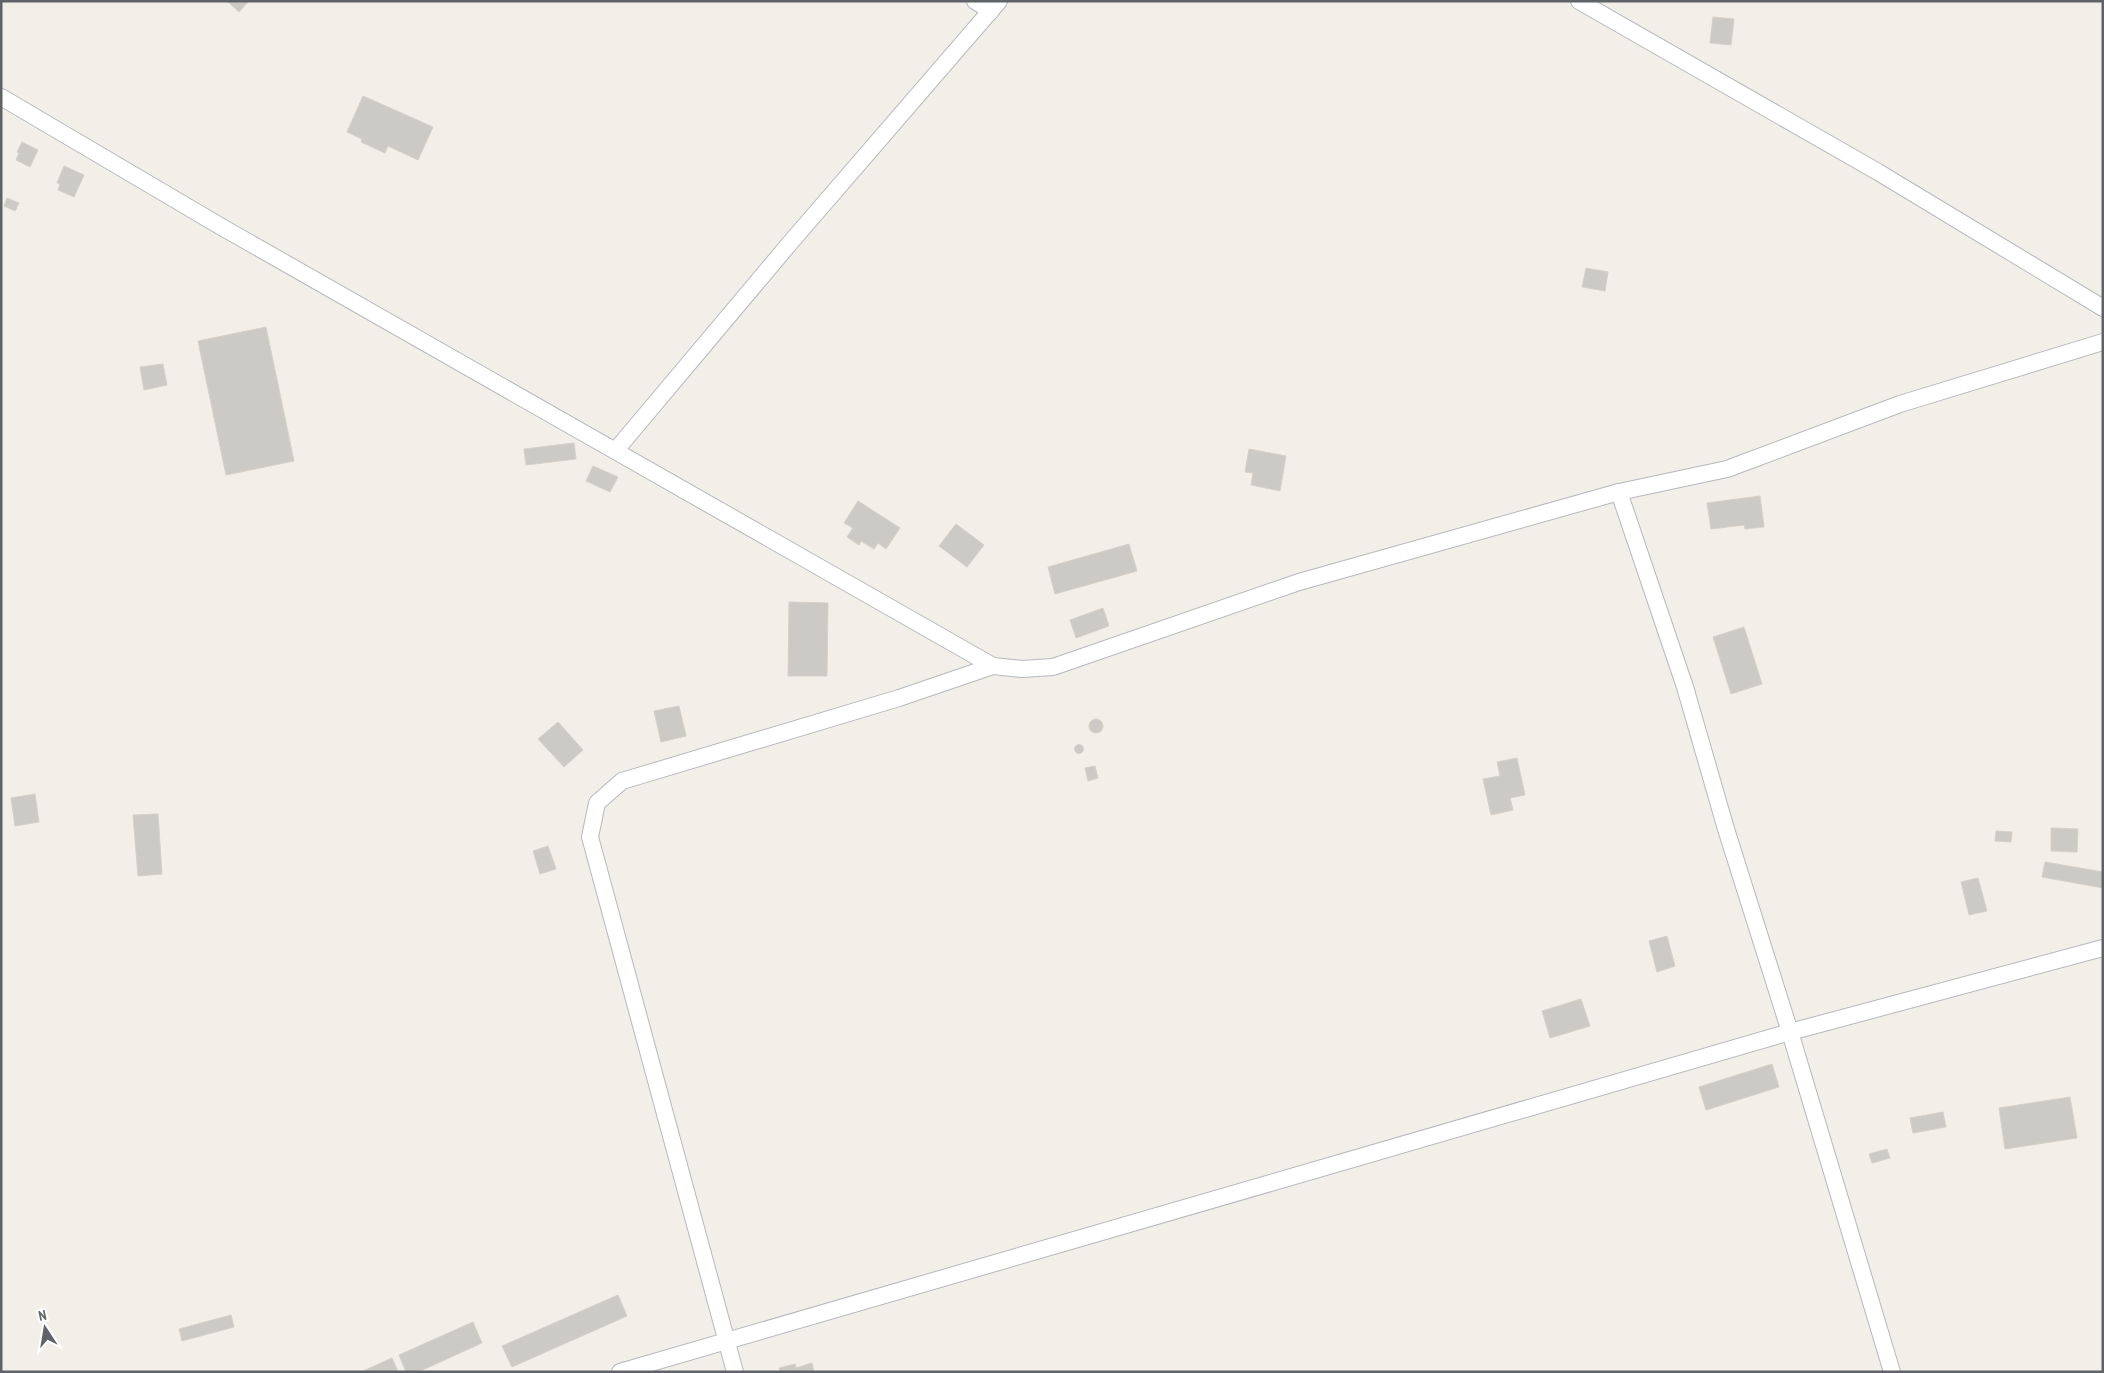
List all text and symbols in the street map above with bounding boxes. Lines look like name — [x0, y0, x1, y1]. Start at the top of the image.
north arrow — [20, 1303, 70, 1353]
text: N — [37, 1306, 48, 1325]

